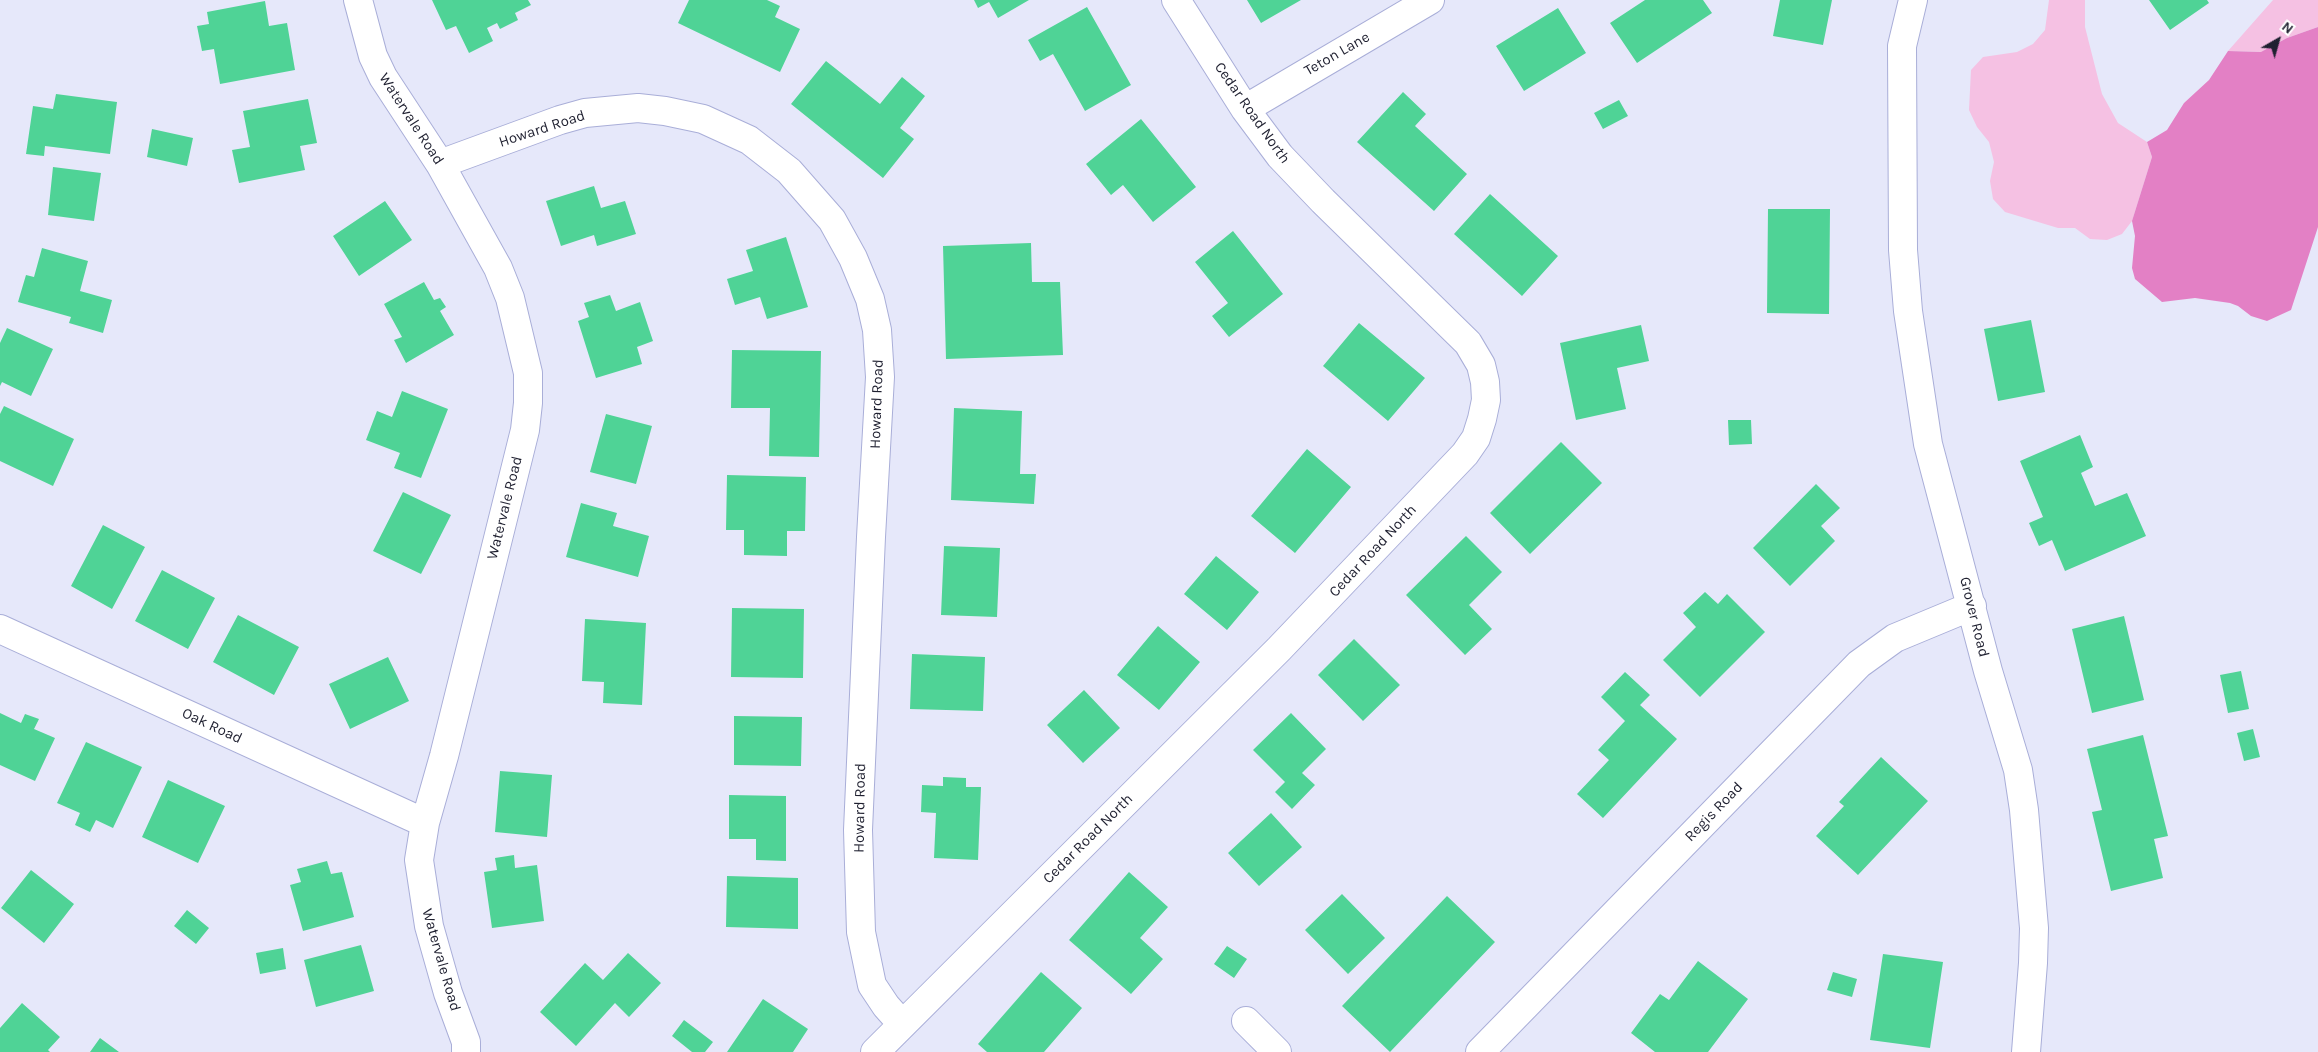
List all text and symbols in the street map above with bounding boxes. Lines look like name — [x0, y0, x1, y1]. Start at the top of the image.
north arrow — [2253, 15, 2303, 65]
text: N — [2278, 18, 2297, 38]
street label: Teton Lane — [1301, 28, 1373, 80]
street label: Cedar Road North — [1210, 59, 1294, 167]
street label: Watervale Road — [375, 70, 447, 168]
street label: Howard Road — [497, 107, 587, 151]
street label: Howard Road — [866, 359, 888, 449]
street label: Watervale Road — [483, 455, 527, 561]
street label: Cedar Road North — [1326, 501, 1420, 601]
street label: Grover Road — [1955, 575, 1993, 659]
street label: Oak Road — [179, 704, 245, 748]
street label: Howard Road — [850, 763, 870, 853]
street label: Regis Road — [1681, 778, 1747, 846]
street label: Cedar Road North — [1039, 790, 1137, 888]
street label: Watervale Road — [418, 907, 464, 1013]

